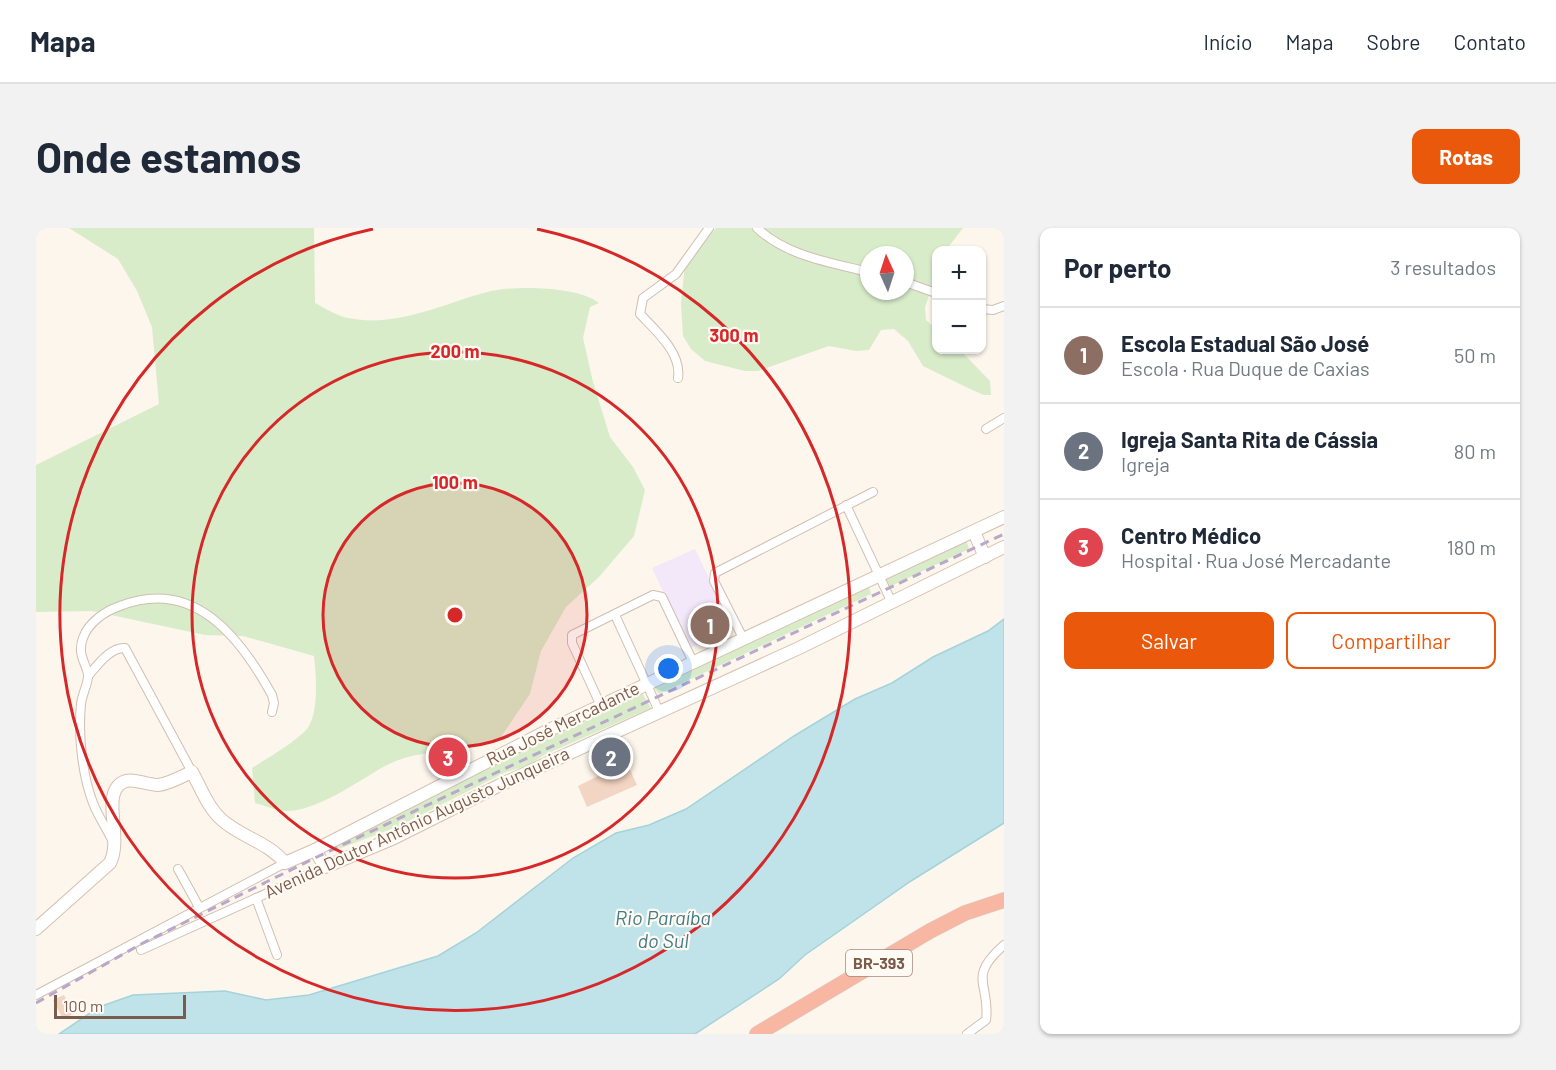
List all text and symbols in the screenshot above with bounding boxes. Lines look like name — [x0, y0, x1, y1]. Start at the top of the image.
text: Mapa — [30, 24, 96, 58]
text: Início — [1204, 29, 1252, 54]
text: Mapa — [1285, 29, 1334, 54]
text: Sobre — [1367, 29, 1420, 54]
text: Contato — [1453, 29, 1526, 54]
button: Rotas — [1412, 129, 1520, 184]
text: Onde estamos — [36, 131, 301, 181]
north arrow — [860, 246, 914, 300]
map controls — [932, 246, 986, 354]
button: + — [932, 246, 986, 300]
text: Por perto — [1064, 252, 1172, 283]
text: 3 resultados — [1390, 255, 1496, 279]
button: − — [932, 300, 986, 354]
text: 300 m — [710, 324, 758, 346]
text: Escola Estadual São José — [1121, 330, 1369, 356]
text: 200 m — [430, 340, 480, 362]
text: 1 — [1080, 343, 1087, 367]
text: 50 m — [1454, 343, 1496, 367]
text: Escola · Rua Duque de Caxias — [1121, 356, 1370, 380]
text: Igreja Santa Rita de Cássia — [1121, 426, 1378, 452]
text: 2 — [1078, 439, 1089, 463]
text: 80 m — [1454, 439, 1496, 463]
text: Igreja — [1121, 452, 1170, 476]
text: 100 m — [432, 471, 478, 493]
text: Centro Médico — [1121, 522, 1261, 548]
text: 3 — [1078, 535, 1089, 559]
text: 180 m — [1447, 535, 1496, 559]
text: Hospital · Rua José Mercadante — [1121, 548, 1391, 572]
pin: 1 — [690, 602, 730, 648]
centre of rings — [445, 605, 465, 625]
button: Salvar — [1064, 612, 1274, 669]
button: Compartilhar — [1286, 612, 1496, 669]
your location — [654, 654, 683, 683]
street label: Rua José Mercadante — [482, 676, 643, 770]
pin: 3 — [428, 734, 468, 780]
pin: 2 — [592, 734, 630, 780]
street label: Avenida Doutor Antônio Augusto Junqueira — [261, 742, 572, 903]
water label: Rio Paraíba do Sul — [615, 905, 711, 952]
road number: BR-393 — [846, 950, 912, 976]
scale bar — [54, 992, 186, 1020]
text: 100 m — [63, 996, 103, 1015]

